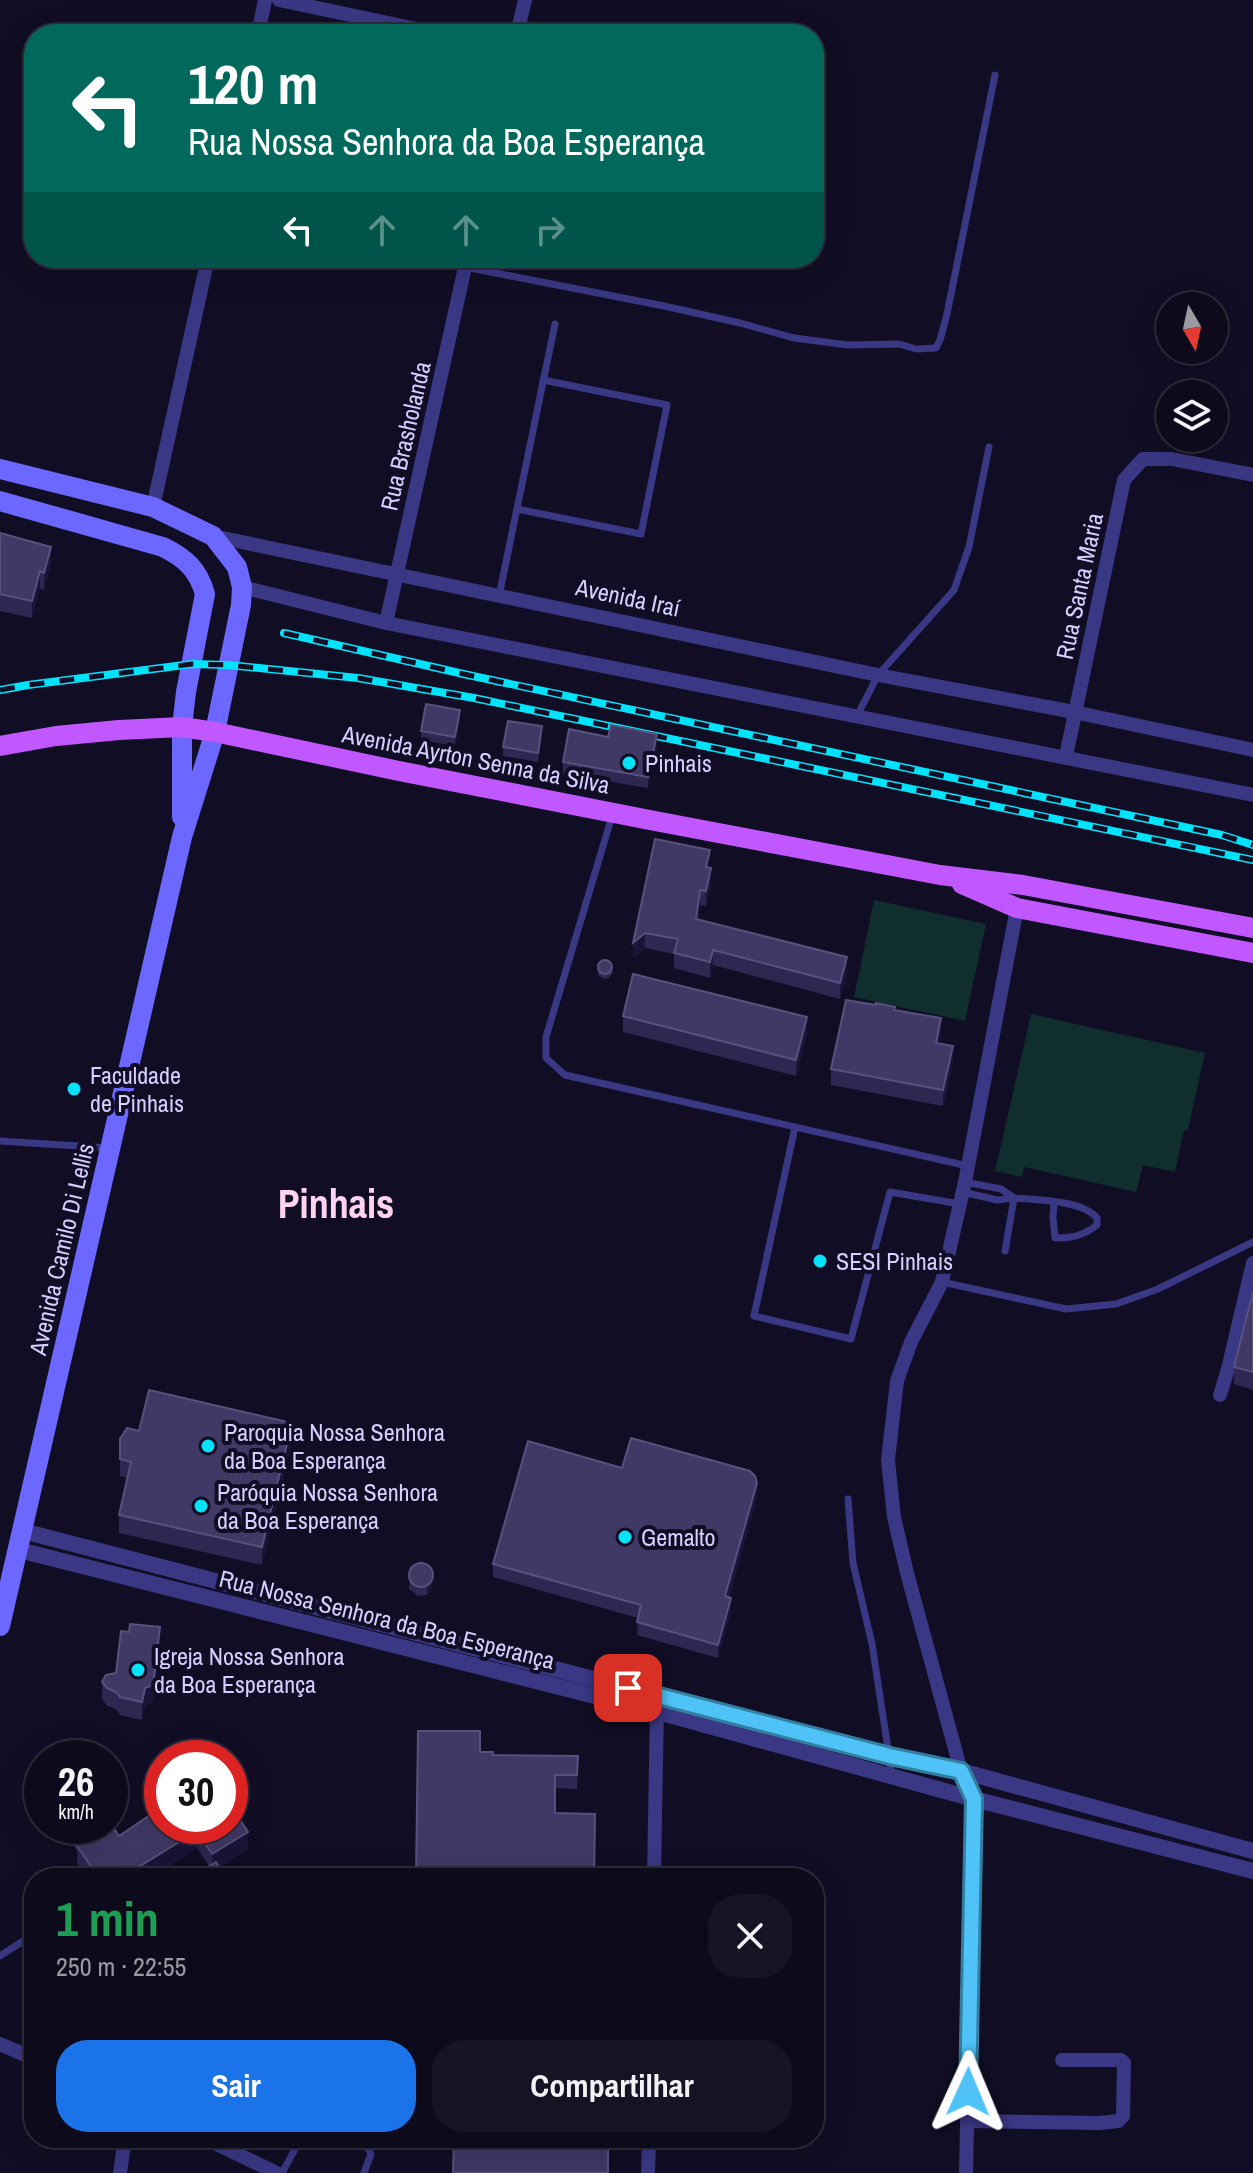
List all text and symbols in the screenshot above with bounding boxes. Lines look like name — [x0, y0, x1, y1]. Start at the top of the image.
text: 120 m — [188, 46, 318, 121]
icon: left — [56, 56, 160, 160]
text: Rua Nossa Senhora da Boa Esperança — [188, 118, 705, 166]
icon: left — [276, 208, 320, 252]
icon: ahead — [360, 208, 404, 252]
icon: ahead — [444, 208, 488, 252]
icon: right — [528, 208, 572, 252]
north arrow — [1156, 292, 1228, 364]
map controls — [1156, 292, 1228, 452]
street label: Rua Brasholanda — [372, 358, 438, 514]
button: layers — [1156, 380, 1228, 452]
street label: Rua Santa Maria — [1048, 510, 1110, 662]
street label: Avenida Iraí — [572, 570, 684, 624]
street label: Avenida Ayrton Senna da Silva — [339, 717, 612, 801]
place label: Pinhais — [645, 747, 712, 779]
marker: Pinhais — [620, 754, 638, 772]
place label: Faculdade de Pinhais — [90, 1059, 184, 1119]
marker: Faculdade de Pinhais — [65, 1080, 83, 1098]
street label: Avenida Camilo Di Lellis — [21, 1140, 101, 1359]
district label: Pinhais — [278, 1177, 394, 1230]
place label: SESI Pinhais — [836, 1245, 953, 1277]
marker: SESI Pinhais — [811, 1252, 829, 1270]
place label: Paroquia Nossa Senhora da Boa Esperança — [224, 1416, 445, 1476]
marker: Paroquia Nossa Senhora da Boa Esperança — [199, 1437, 217, 1455]
place label: Paróquia Nossa Senhora da Boa Esperança — [217, 1476, 438, 1536]
marker: Paróquia Nossa Senhora da Boa Esperança — [192, 1497, 210, 1515]
place label: Gemalto — [641, 1521, 715, 1553]
marker: Gemalto — [616, 1528, 634, 1546]
street label: Rua Nossa Senhora da Boa Esperança — [216, 1562, 558, 1676]
place label: Igreja Nossa Senhora da Boa Esperança — [154, 1640, 344, 1700]
pin — [594, 1654, 662, 1722]
marker: Igreja Nossa Senhora da Boa Esperança — [129, 1661, 147, 1679]
icon: arrive — [606, 1666, 650, 1710]
speed limit sign: 30 — [144, 1740, 248, 1844]
text: 26 — [58, 1755, 94, 1808]
text: km/h — [58, 1798, 94, 1825]
text: 1 min — [56, 1886, 159, 1951]
button: close — [708, 1894, 792, 1978]
text: 250 m · 22:55 — [56, 1949, 186, 1984]
button: Sair — [56, 2040, 416, 2132]
button: Compartilhar — [432, 2040, 792, 2132]
position arrow — [926, 2050, 1010, 2134]

